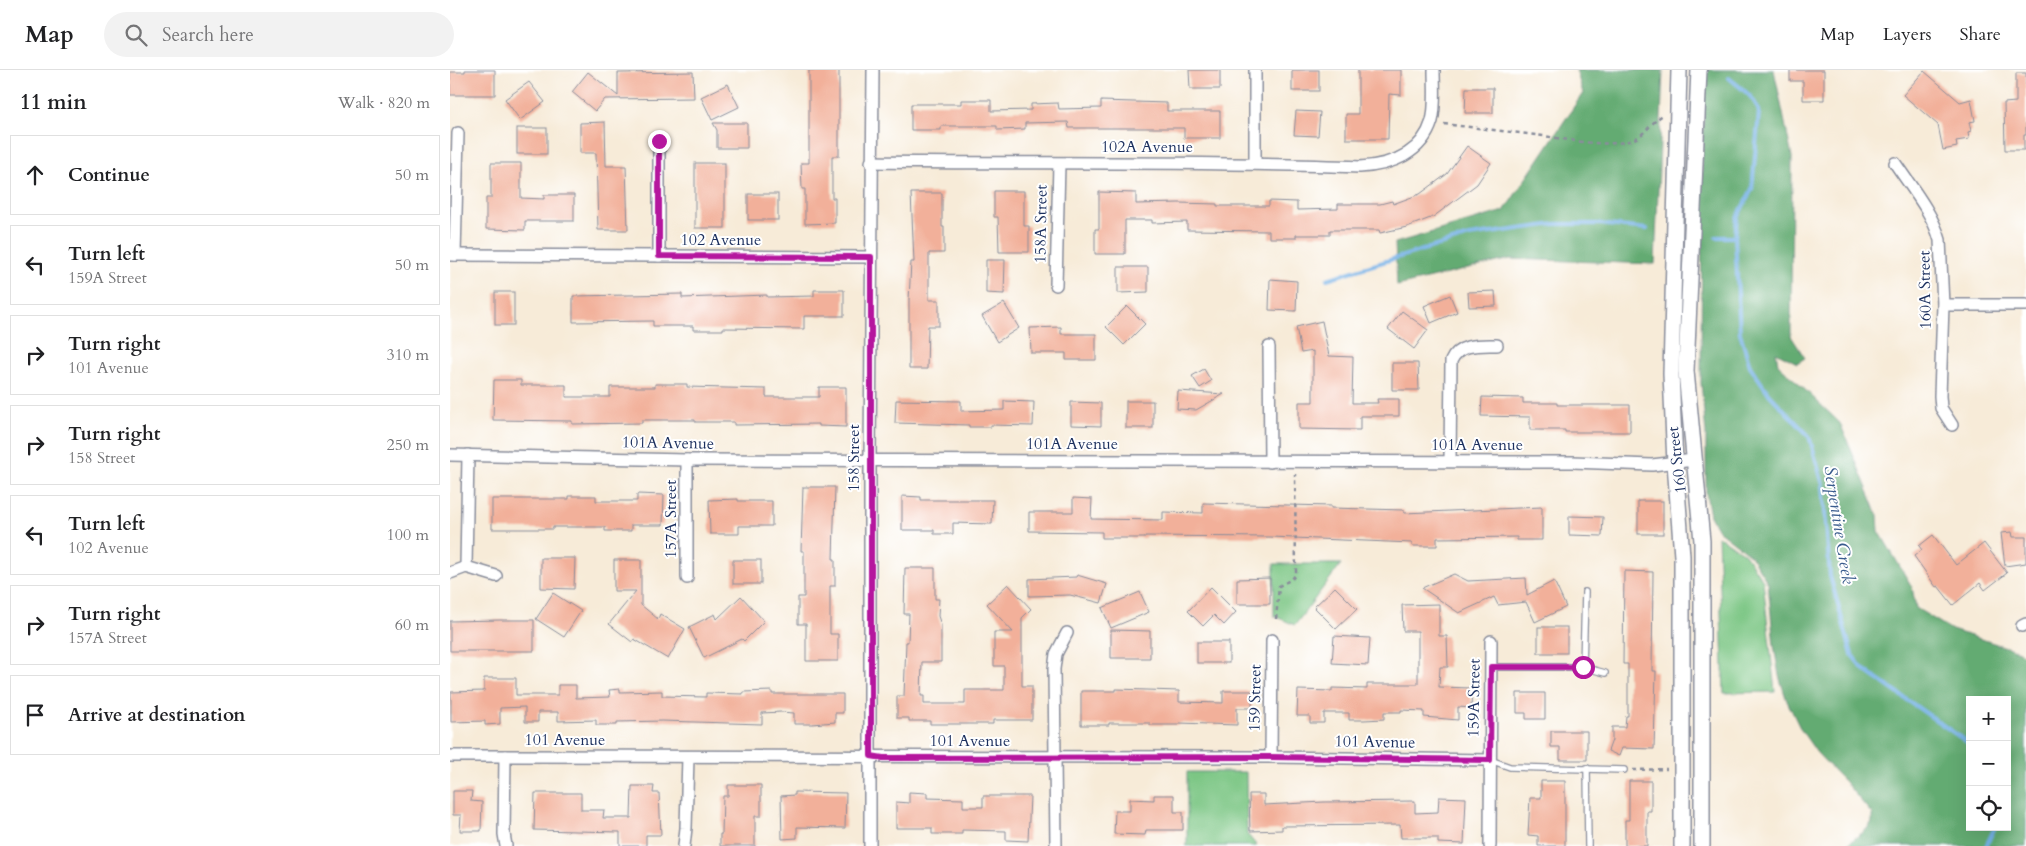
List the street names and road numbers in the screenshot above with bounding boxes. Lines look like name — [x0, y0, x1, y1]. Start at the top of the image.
street label: 102A Avenue — [1101, 136, 1193, 158]
street label: 158A Street — [1029, 184, 1053, 264]
street label: 102 Avenue — [681, 229, 761, 251]
street label: 160A Street — [1913, 250, 1937, 330]
street label: 158 Street — [843, 424, 865, 492]
street label: 160 Street — [1662, 425, 1692, 495]
street label: 101A Avenue — [622, 431, 714, 455]
street label: 101A Avenue — [1026, 433, 1118, 455]
street label: 101A Avenue — [1431, 434, 1523, 456]
street label: 157A Street — [660, 480, 682, 558]
street label: 159A Street — [1462, 658, 1486, 738]
street label: 159 Street — [1243, 664, 1267, 732]
street label: 101 Avenue — [525, 729, 605, 751]
street label: 101 Avenue — [930, 730, 1010, 752]
street label: 101 Avenue — [1334, 730, 1416, 754]

